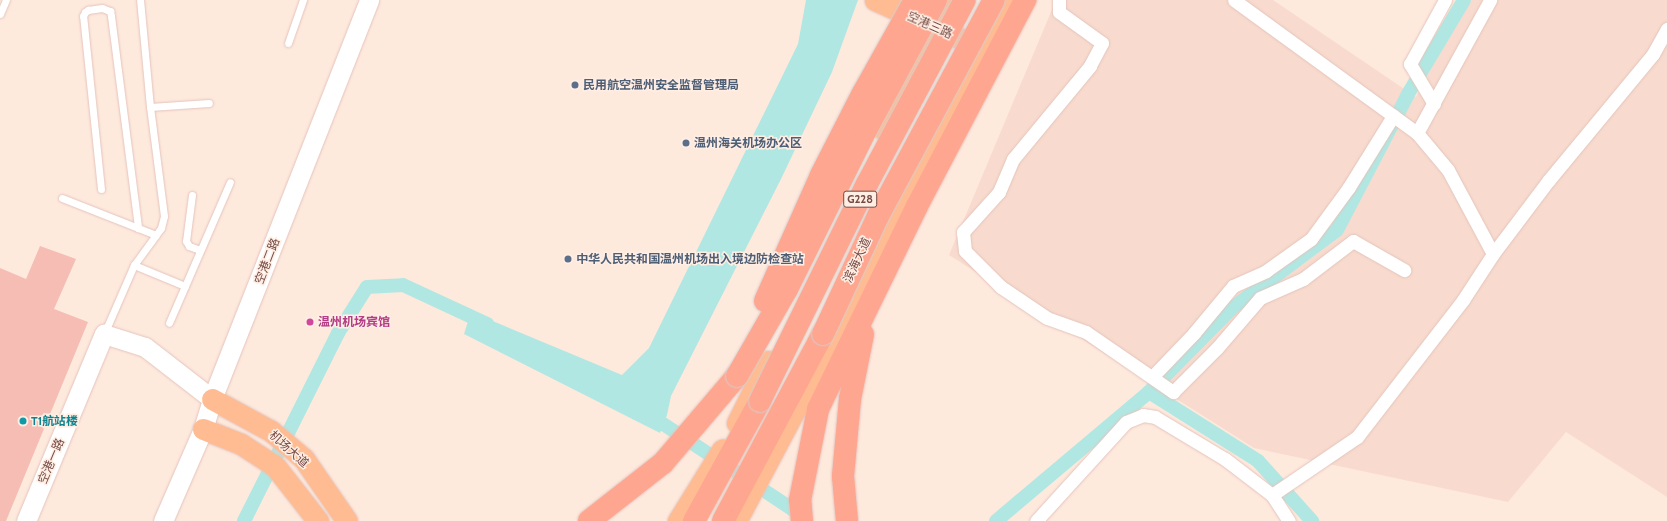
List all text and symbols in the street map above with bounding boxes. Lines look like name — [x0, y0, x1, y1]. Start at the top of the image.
street label: 空港三路 — [905, 9, 955, 41]
place label: 民用航空温州安全监督管理局 — [583, 78, 739, 92]
marker: 民用航空温州安全监督管理局 — [570, 80, 580, 90]
place label: 温州海关机场办公区 — [694, 136, 802, 150]
marker: 温州海关机场办公区 — [681, 138, 691, 148]
road number: G228 — [843, 190, 877, 208]
street label: 滨海大道 — [840, 235, 874, 285]
street label: 空港二路 — [252, 236, 282, 286]
place label: 中华人民共和国温州机场出入境边防检查站 — [576, 252, 804, 266]
marker: 中华人民共和国温州机场出入境边防检查站 — [563, 254, 573, 264]
place label: 温州机场宾馆 — [318, 315, 390, 329]
marker: 温州机场宾馆 — [305, 317, 315, 327]
place label: T1航站楼 — [31, 414, 78, 428]
marker: T1航站楼 — [18, 416, 28, 426]
street label: 机场大道 — [266, 428, 312, 470]
street label: 空港一路 — [35, 436, 67, 486]

